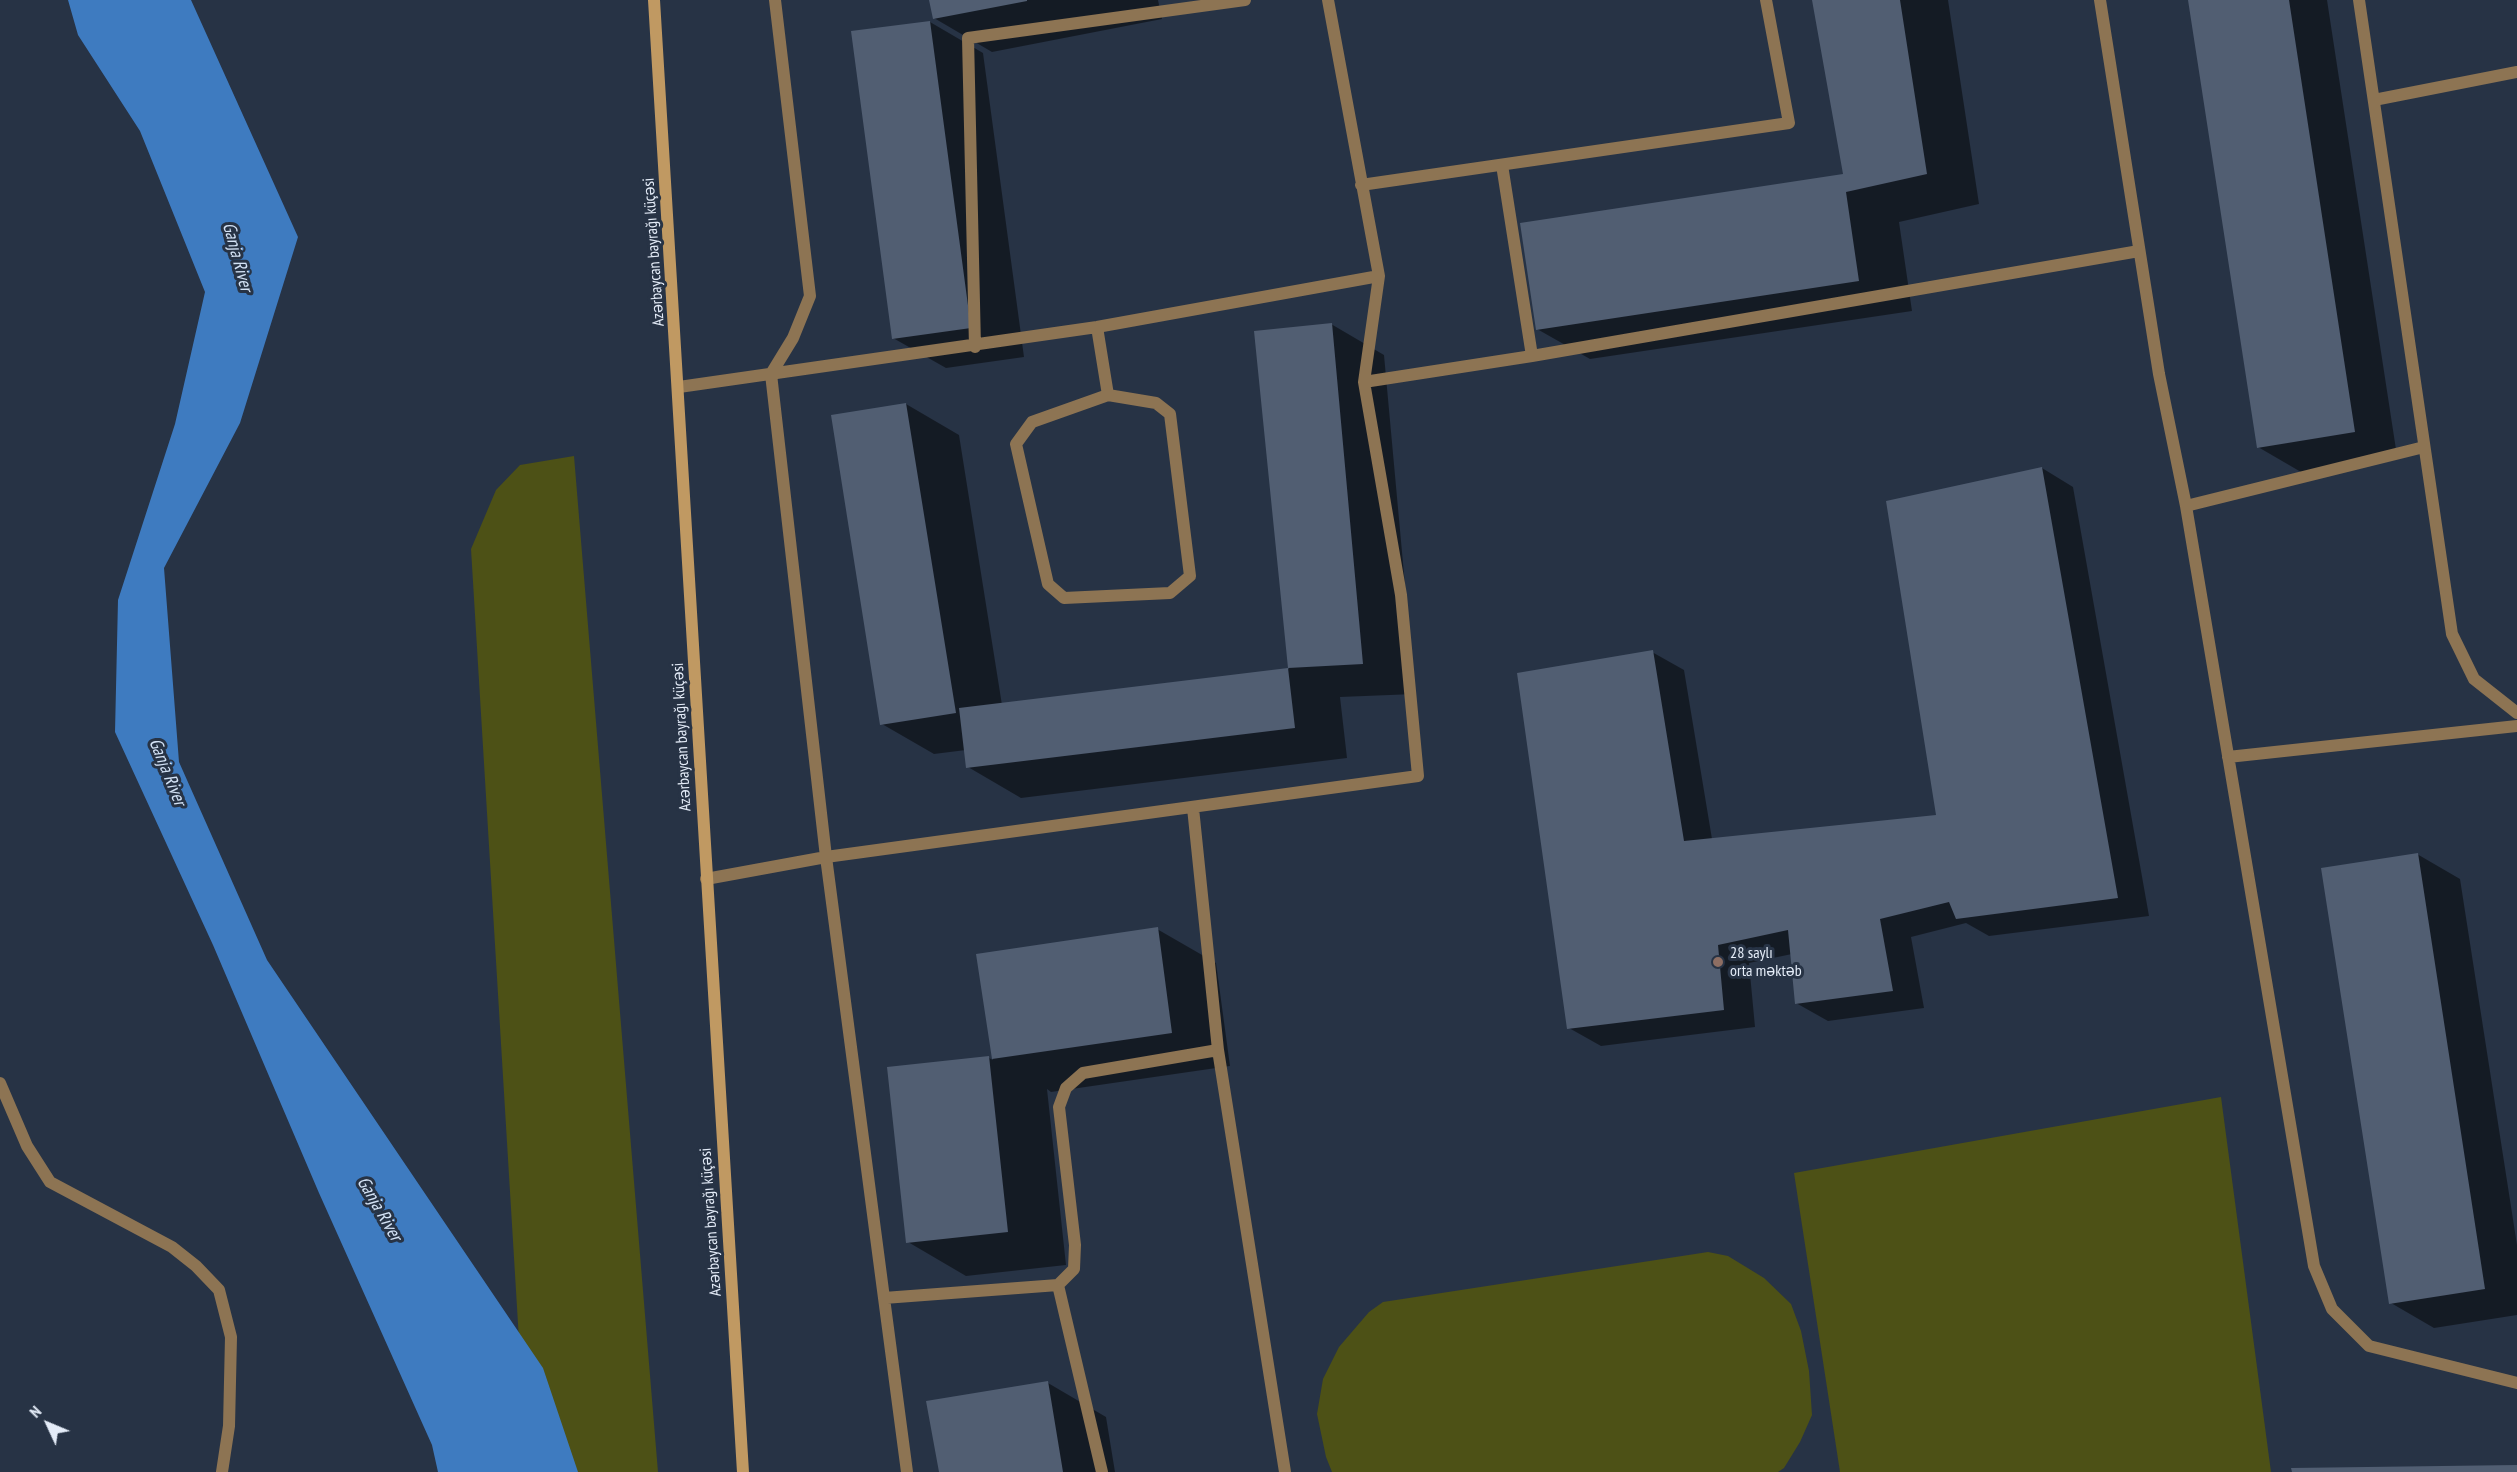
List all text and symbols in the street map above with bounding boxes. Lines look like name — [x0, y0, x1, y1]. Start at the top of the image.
street label: Azərbaycan bayrağı küçəsi — [639, 177, 669, 327]
water label: Ganja River — [217, 220, 257, 294]
street label: Azərbaycan bayrağı küçəsi — [669, 662, 695, 812]
water label: Ganja River — [144, 735, 190, 809]
place label: 28 saylı orta məktəb — [1730, 943, 1802, 981]
marker: 28 saylı orta məktəb — [1711, 955, 1725, 969]
street label: Azərbaycan bayrağı küçəsi — [696, 1147, 726, 1297]
water label: Ganja River — [352, 1173, 406, 1245]
north arrow — [18, 1394, 78, 1454]
text: N — [25, 1401, 45, 1422]

